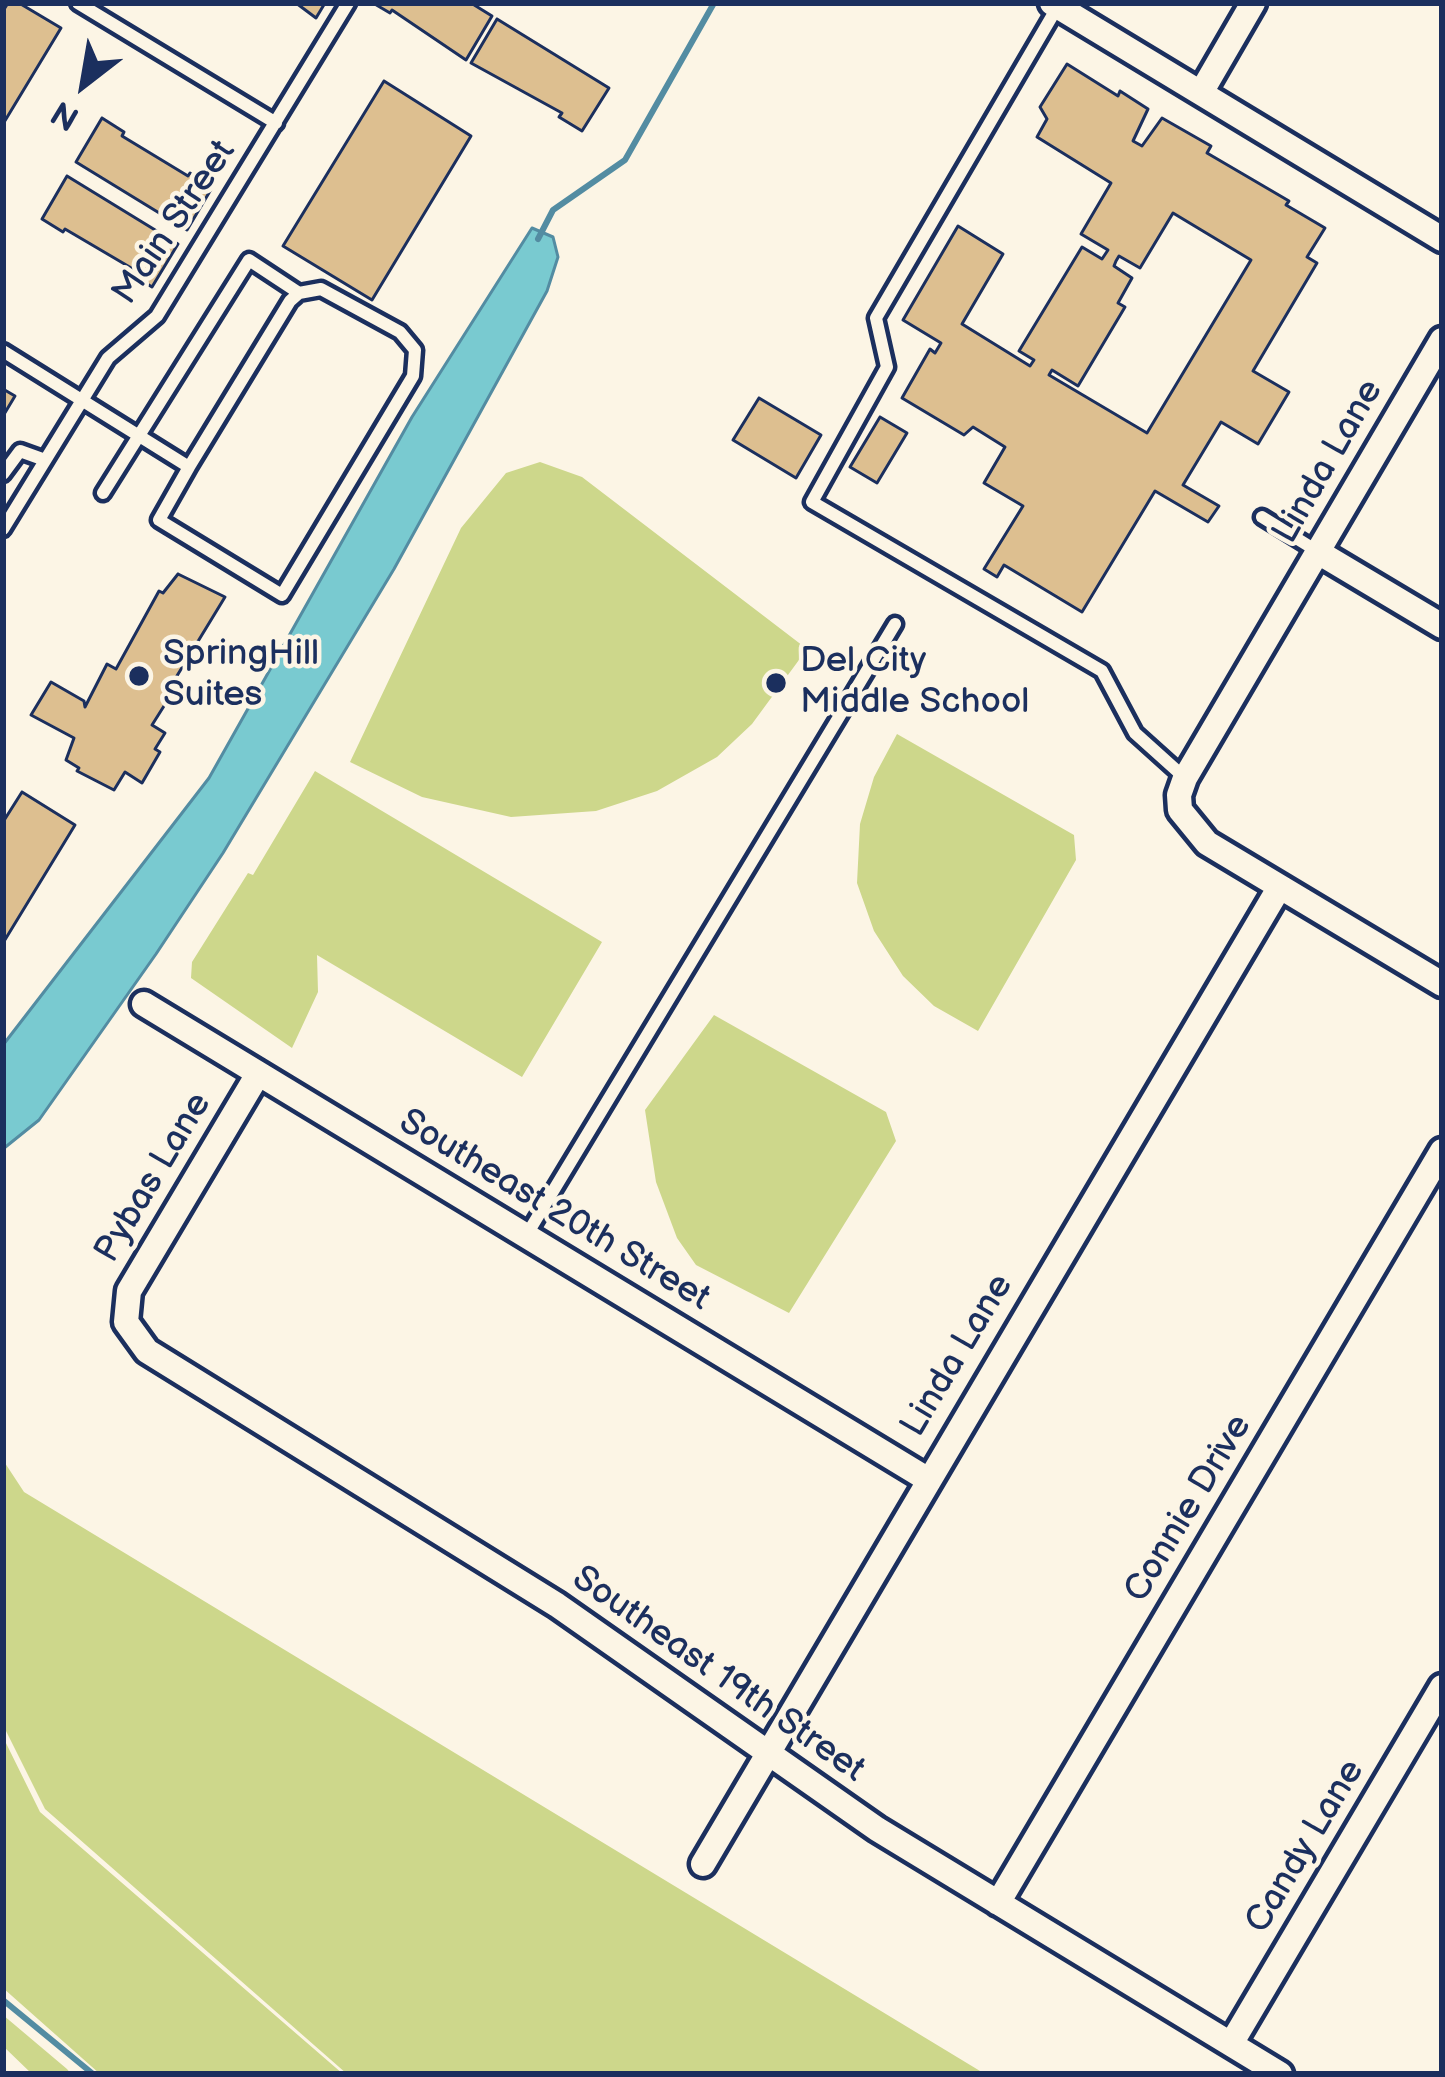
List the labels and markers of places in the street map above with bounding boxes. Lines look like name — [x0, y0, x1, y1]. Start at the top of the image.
place label: SpringHill Suites — [163, 633, 319, 718]
place label: Del City Middle School — [800, 640, 1029, 725]
marker: SpringHill Suites — [126, 663, 152, 689]
marker: Del City Middle School — [763, 670, 789, 696]

